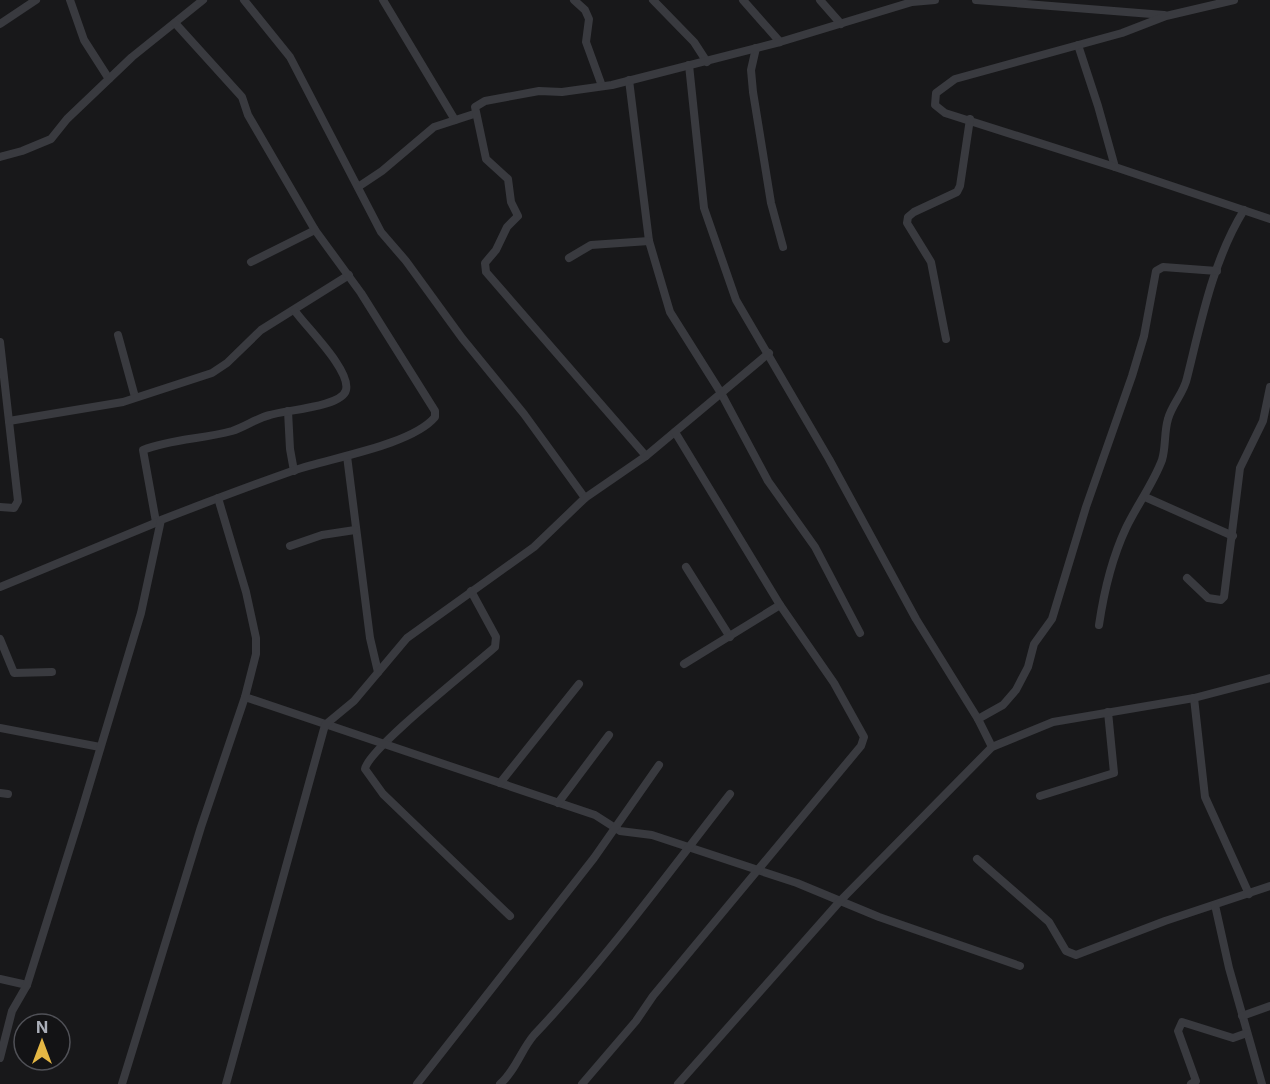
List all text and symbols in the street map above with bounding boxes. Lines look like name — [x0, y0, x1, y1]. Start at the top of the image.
north arrow — [12, 1012, 72, 1072]
text: N — [36, 1017, 48, 1037]

